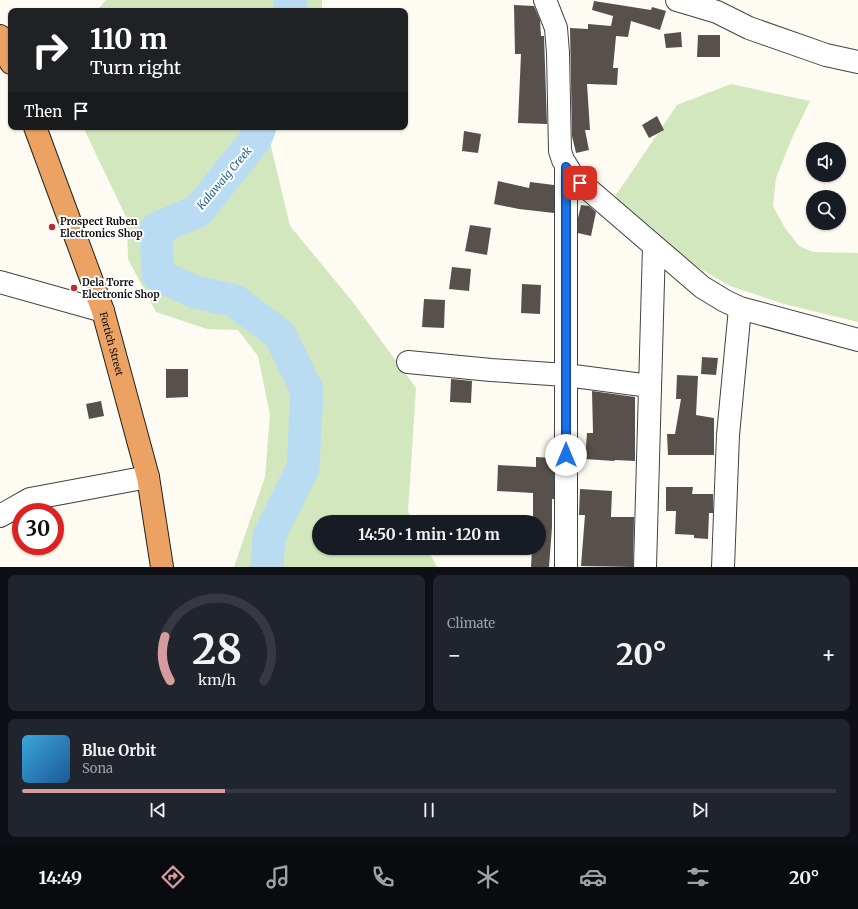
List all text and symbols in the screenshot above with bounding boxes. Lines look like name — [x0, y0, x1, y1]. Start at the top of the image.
text: 110 m — [90, 21, 167, 57]
icon: right — [24, 24, 76, 76]
text: Turn right — [90, 56, 181, 79]
icon: arrive — [70, 100, 92, 122]
text: Then — [24, 102, 62, 121]
map controls — [806, 142, 846, 230]
button: sound — [806, 142, 846, 182]
water label: Kalawaig Creek — [193, 144, 254, 213]
pin — [563, 166, 597, 200]
icon: arrive — [569, 172, 591, 194]
button: search — [806, 190, 846, 230]
place label: Prospect Ruben Electronics Shop — [60, 215, 143, 240]
marker: Prospect Ruben Electronics Shop — [47, 222, 57, 232]
place label: Dela Torre Electronic Shop — [82, 276, 160, 301]
marker: Dela Torre Electronic Shop — [69, 283, 79, 293]
street label: Fortich Street — [97, 310, 127, 377]
position arrow — [545, 434, 587, 476]
speed limit sign: 30 — [12, 503, 64, 555]
text: 14:50 · 1 min · 120 m — [358, 525, 500, 544]
text: Climate — [447, 615, 495, 632]
text: 28 — [192, 623, 241, 675]
text: 20° — [616, 635, 667, 673]
text: − — [447, 641, 462, 669]
text: + — [821, 641, 836, 669]
text: km/h — [198, 671, 236, 689]
text: Blue Orbit — [82, 741, 156, 760]
text: Sona — [82, 760, 113, 777]
icon: previous — [147, 799, 169, 821]
icon: pause — [418, 799, 440, 821]
icon: next — [689, 799, 711, 821]
icon: directions — [159, 863, 187, 891]
icon: music — [264, 863, 292, 891]
icon: phone — [369, 863, 397, 891]
icon: climate — [474, 863, 502, 891]
icon: car — [579, 863, 607, 891]
icon: filters — [684, 863, 712, 891]
text: 14:49 — [38, 866, 82, 889]
text: 20° — [789, 866, 819, 889]

